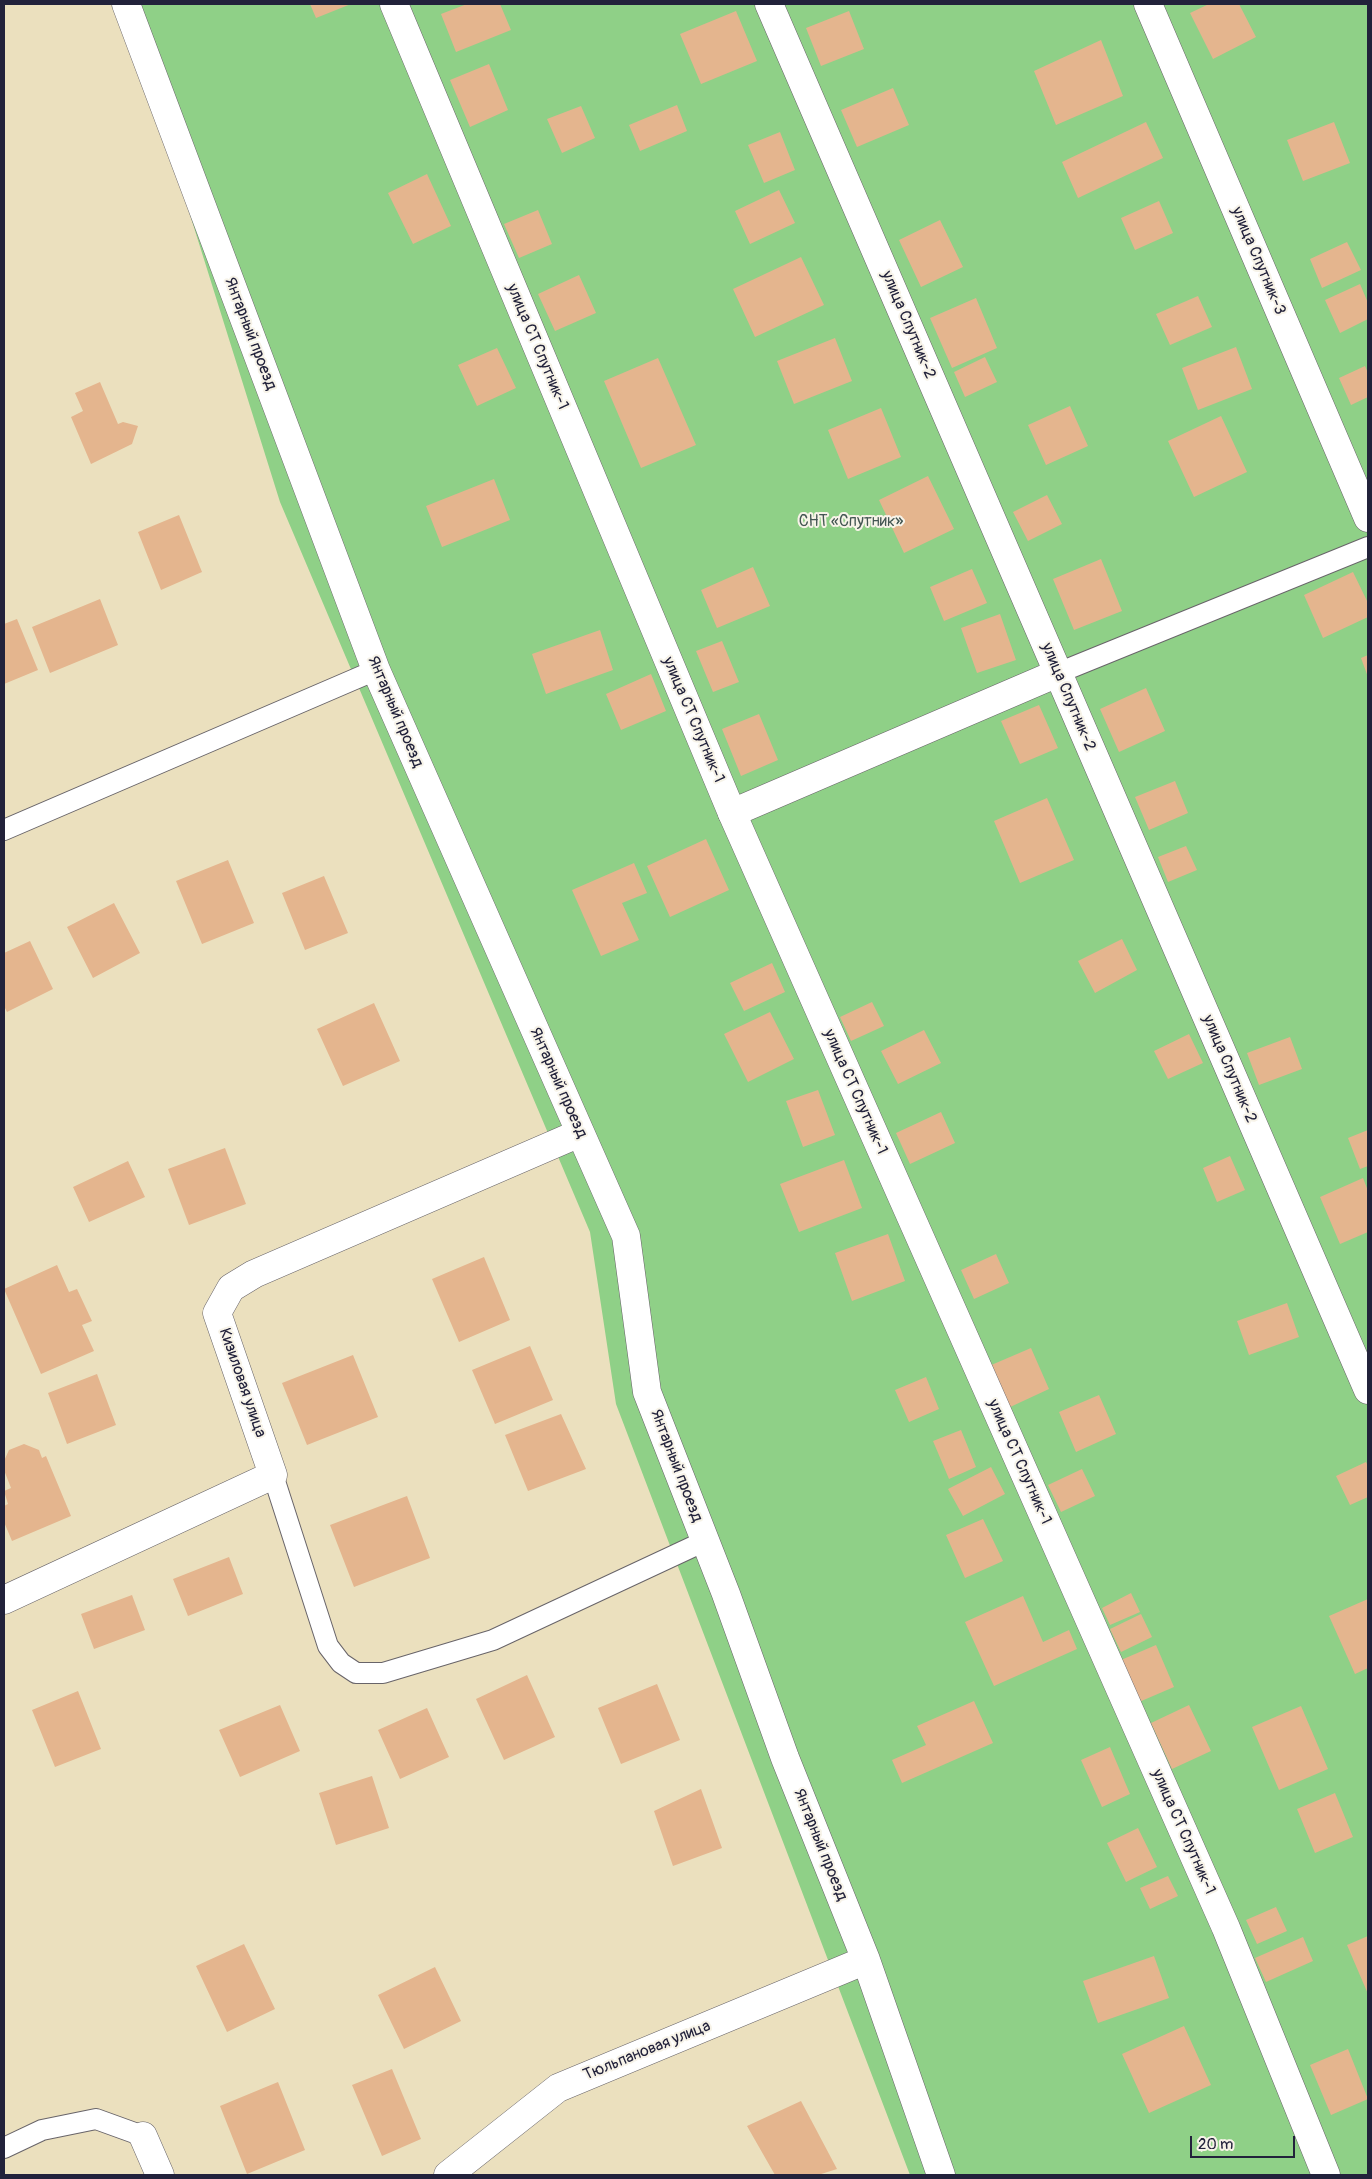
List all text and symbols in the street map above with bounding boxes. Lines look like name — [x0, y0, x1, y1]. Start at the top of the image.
street label: улица Спутник-3 — [1227, 204, 1289, 318]
street label: улица Спутник-2 — [877, 268, 939, 382]
street label: Янтарный проезд — [220, 275, 280, 393]
street label: улица СТ Спутник-1 — [502, 281, 572, 413]
park label: СНТ «Спутник» — [799, 512, 903, 532]
street label: улица Спутник-2 — [1037, 640, 1099, 754]
street label: Янтарный проезд — [363, 653, 427, 771]
street label: улица СТ Спутник-1 — [658, 654, 728, 786]
street label: улица Спутник-2 — [1198, 1012, 1260, 1126]
street label: Янтарный проезд — [525, 1025, 591, 1141]
street label: улица СТ Спутник-1 — [819, 1027, 891, 1157]
street label: Кизиловая улица — [214, 1326, 270, 1440]
street label: улица СТ Спутник-1 — [983, 1397, 1055, 1527]
street label: Янтарный проезд — [646, 1407, 706, 1525]
street label: улица СТ Спутник-1 — [1147, 1767, 1219, 1897]
street label: Янтарный проезд — [789, 1786, 851, 1904]
street label: Тюльпановая улица — [581, 2017, 713, 2085]
scale bar — [1192, 2126, 1297, 2158]
text: 20 m — [1198, 2135, 1233, 2154]

